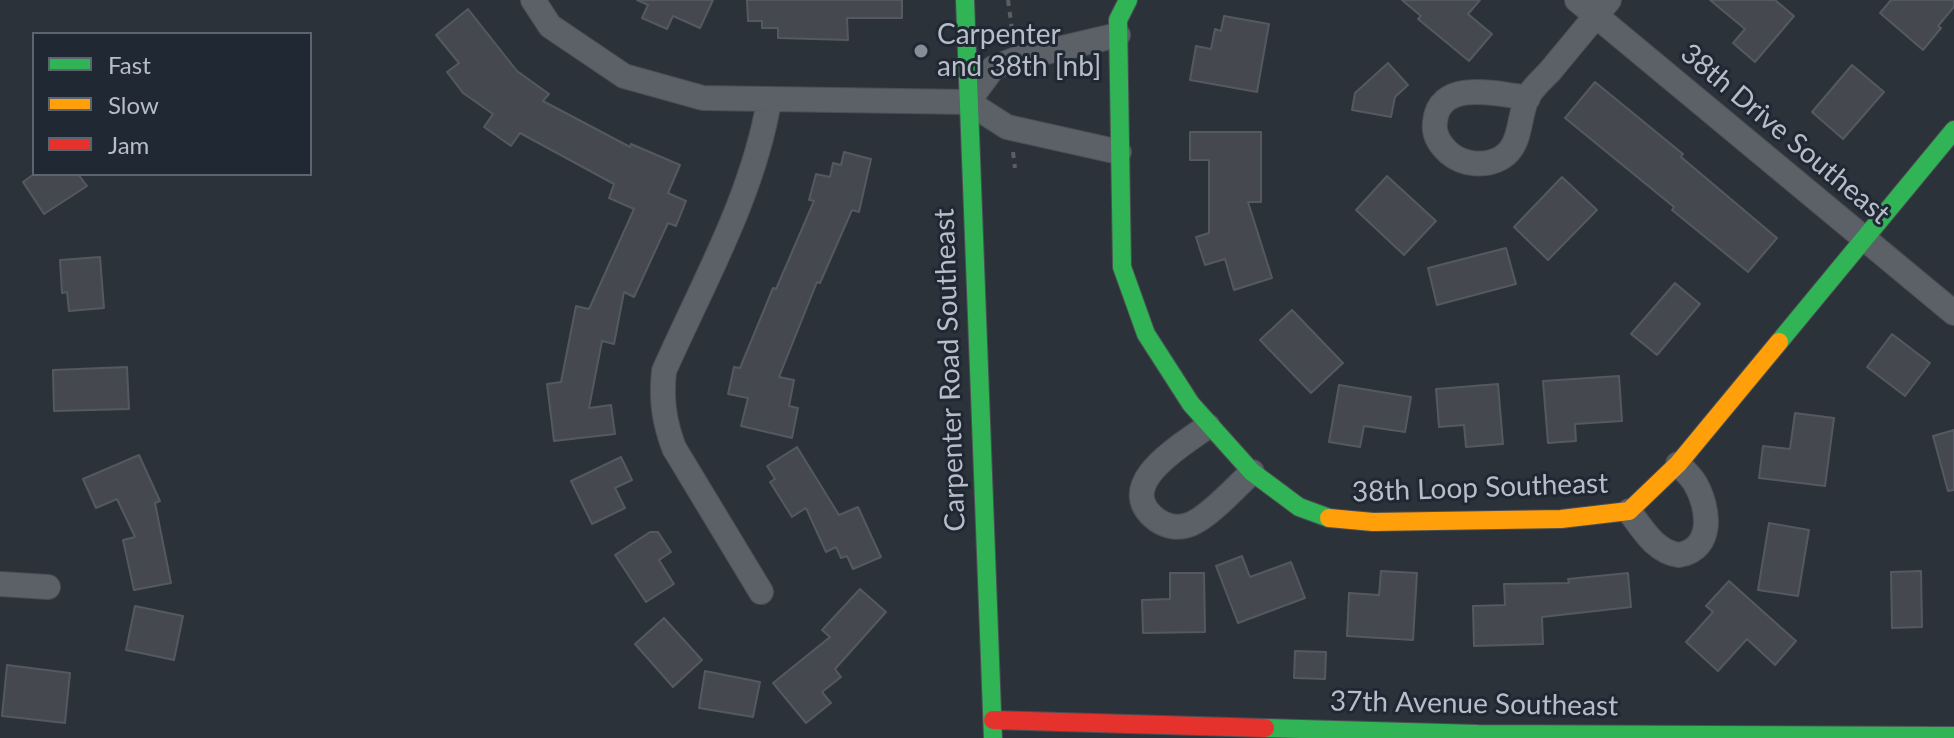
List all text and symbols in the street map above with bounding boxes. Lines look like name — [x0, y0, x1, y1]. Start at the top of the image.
place label: Carpenter and 38th [nb] — [937, 18, 1101, 84]
legend — [32, 32, 312, 176]
street label: 38th Drive Southeast — [1674, 37, 1896, 231]
marker: Carpenter and 38th [nb] — [912, 42, 930, 60]
text: Fast — [108, 50, 151, 79]
text: Slow — [108, 90, 159, 119]
text: Jam — [108, 130, 149, 159]
street label: Carpenter Road Southeast — [928, 208, 972, 532]
street label: 38th Loop Southeast — [1351, 467, 1609, 509]
street label: 37th Avenue Southeast — [1330, 685, 1618, 723]

